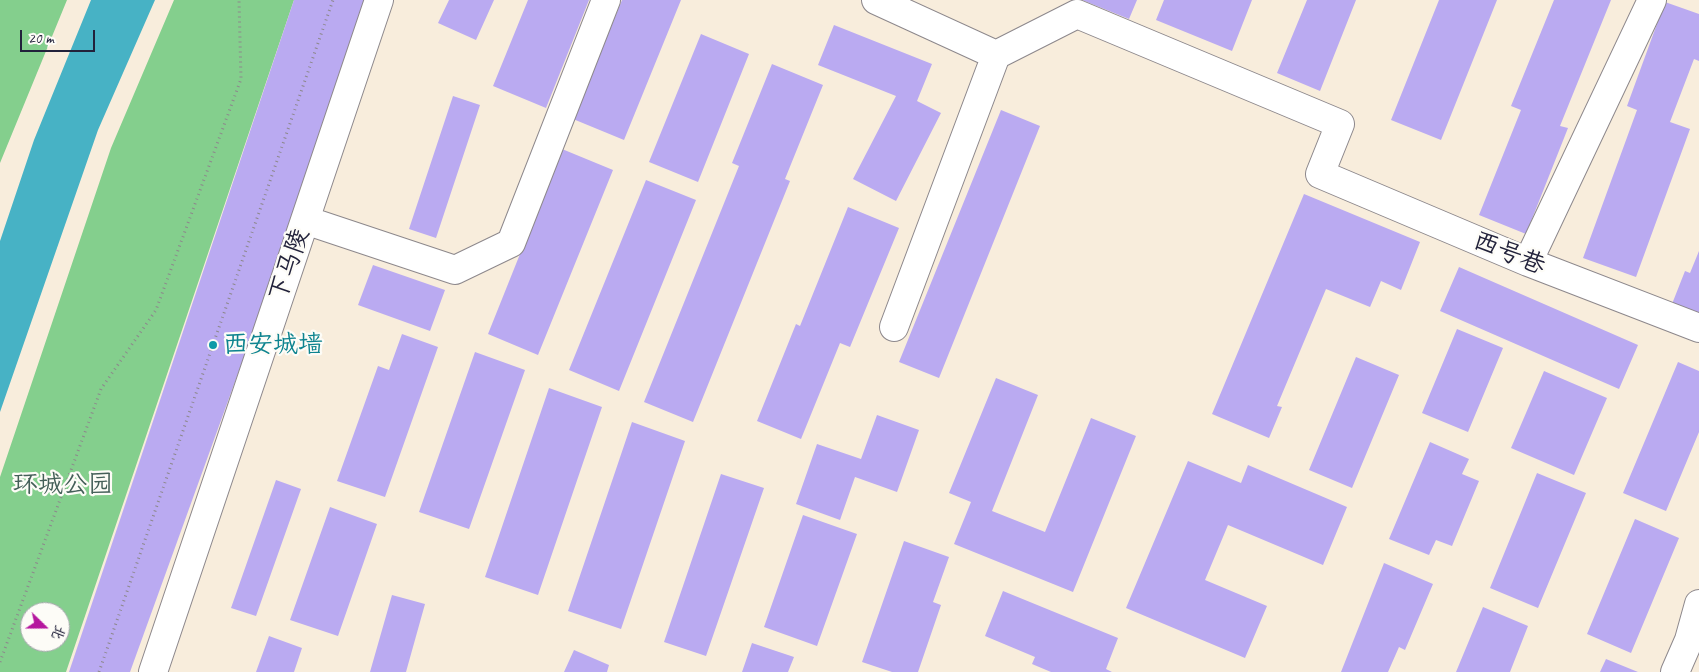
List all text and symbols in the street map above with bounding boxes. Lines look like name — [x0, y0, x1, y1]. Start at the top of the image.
scale bar — [22, 20, 98, 52]
text: 20 m — [28, 29, 54, 48]
street label: 下马陵 — [264, 225, 316, 305]
street label: 西号巷 — [1469, 226, 1549, 282]
place label: 西安城墙 — [223, 330, 323, 360]
marker: 西安城墙 — [207, 339, 219, 351]
park label: 环城公园 — [13, 470, 113, 500]
north arrow — [20, 602, 70, 652]
text: 北 — [48, 623, 69, 642]

